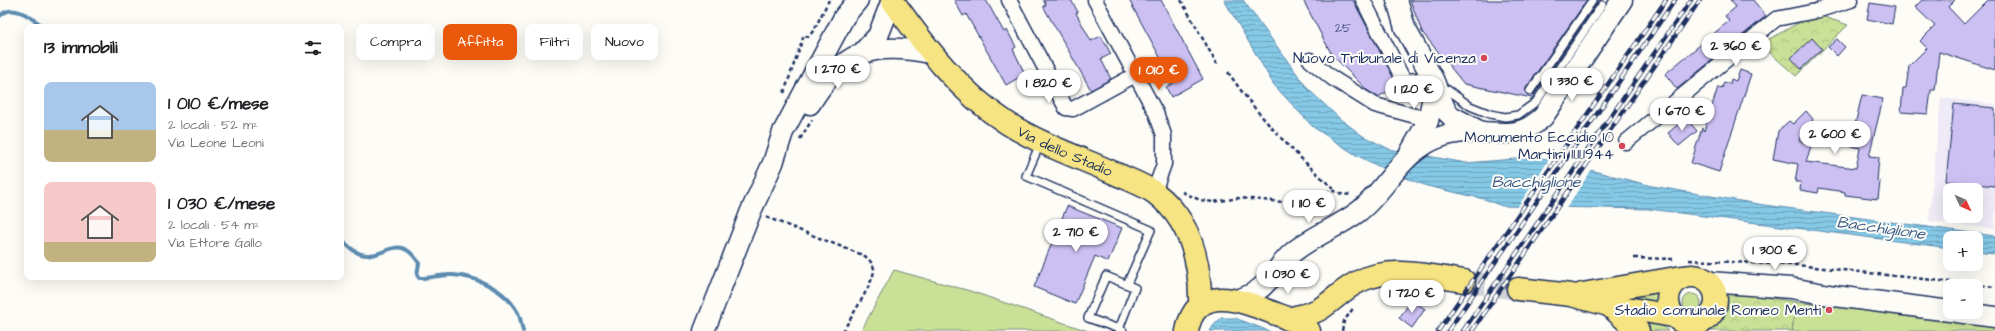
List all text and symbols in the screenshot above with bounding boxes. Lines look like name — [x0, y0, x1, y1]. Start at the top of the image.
house number: 25 — [1335, 19, 1351, 37]
chip: Compra — [356, 24, 435, 60]
chip: Affitta — [443, 24, 517, 60]
chip: Filtri — [525, 24, 583, 60]
chip: Nuovo — [591, 24, 658, 60]
pin: 2 360 € — [1699, 33, 1773, 67]
text: 13 immobili — [44, 36, 118, 60]
icon: filters — [302, 37, 324, 59]
text: 2 360 € — [1710, 37, 1762, 55]
place label: Nuovo Tribunale di Vicenza — [1293, 48, 1476, 69]
marker: Nuovo Tribunale di Vicenza — [1479, 53, 1489, 63]
pin: 1 270 € — [801, 56, 875, 90]
pin: 1 010 € — [1122, 57, 1196, 91]
text: 1 270 € — [815, 60, 861, 78]
text: 1 010 € — [1139, 61, 1179, 79]
pin: 1 330 € — [1535, 68, 1609, 102]
pin: 1 820 € — [1012, 70, 1086, 104]
text: 1 330 € — [1550, 72, 1594, 90]
text: 1 820 € — [1026, 74, 1072, 92]
pin: 1 120 € — [1377, 76, 1451, 110]
text: 1 120 € — [1394, 80, 1434, 98]
text: 1 010 €/mese — [168, 92, 269, 116]
icon: home — [76, 98, 124, 146]
pin: 1 670 € — [1645, 98, 1719, 132]
text: 1 670 € — [1659, 102, 1705, 120]
text: 2 locali · 52 m² — [168, 116, 258, 134]
street label: Via dello Stadio — [1014, 121, 1116, 182]
pin: 2 600 € — [1798, 121, 1872, 155]
text: 2 600 € — [1809, 125, 1861, 143]
place label: Monumento Eccidio 10 Martiri 11.11.1944 — [1464, 127, 1615, 165]
text: Via Leone Leoni — [168, 134, 264, 152]
marker: Monumento Eccidio 10 Martiri 11.11.1944 — [1617, 141, 1627, 151]
water label: Bacchiglione — [1492, 171, 1582, 194]
north arrow — [1943, 183, 1983, 223]
map controls — [1943, 183, 1983, 319]
pin: 1 110 € — [1272, 190, 1346, 224]
text: 1 030 €/mese — [168, 192, 275, 216]
text: 1 110 € — [1292, 194, 1326, 212]
icon: home — [76, 198, 124, 246]
water label: Bacchiglione — [1835, 211, 1928, 246]
text: 2 locali · 54 m² — [168, 216, 259, 234]
pin: 2 710 € — [1039, 219, 1113, 253]
text: 2 710 € — [1053, 223, 1099, 241]
button: + — [1943, 231, 1983, 271]
text: Via Ettore Gallo — [168, 234, 262, 252]
pin: 1 300 € — [1738, 237, 1812, 271]
text: 1 300 € — [1752, 241, 1798, 259]
pin: 1 030 € — [1251, 261, 1325, 295]
text: 1 030 € — [1265, 265, 1311, 283]
button: − — [1943, 279, 1983, 319]
pin: 1 720 € — [1375, 280, 1449, 314]
text: 1 720 € — [1389, 284, 1435, 302]
place label: Stadio comunale Romeo Menti — [1615, 300, 1822, 321]
marker: Stadio comunale Romeo Menti — [1824, 305, 1834, 315]

